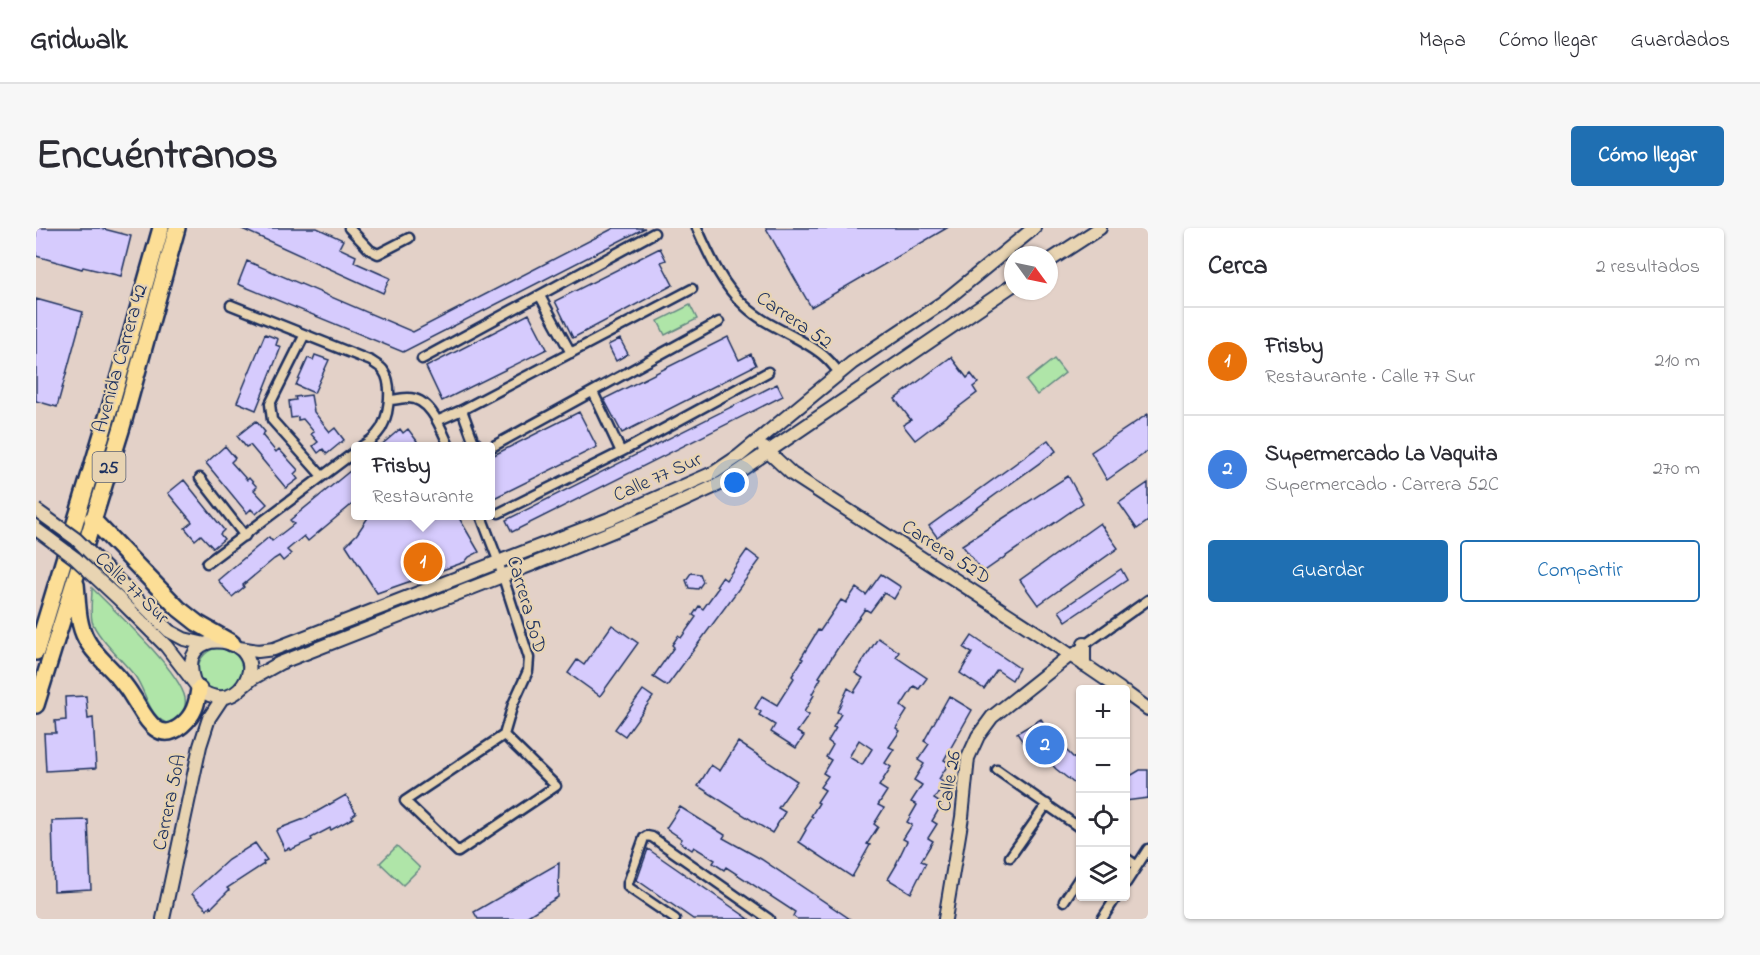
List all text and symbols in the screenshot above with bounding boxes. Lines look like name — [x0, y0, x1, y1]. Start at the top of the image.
text: Gridwalk — [30, 21, 127, 62]
text: Mapa — [1419, 26, 1466, 56]
text: Cómo llegar — [1499, 26, 1597, 56]
text: Guardados — [1630, 26, 1730, 56]
text: Encuéntranos — [36, 126, 278, 187]
button: Cómo llegar — [1571, 126, 1724, 186]
north arrow — [1004, 246, 1058, 300]
text: Cerca — [1208, 248, 1268, 286]
text: 2 resultados — [1596, 253, 1700, 282]
street label: Avenida Carrera 42 — [86, 281, 157, 436]
street label: Carrera 52 — [750, 285, 838, 357]
text: Frisby — [1265, 331, 1323, 363]
text: 1 — [1224, 347, 1231, 376]
text: 210 m — [1655, 347, 1700, 376]
text: Restaurante · Calle 77 Sur — [1265, 363, 1475, 392]
text: Supermercado La Vaquita — [1265, 439, 1498, 471]
popup — [351, 442, 495, 520]
street label: Calle 77 Sur — [609, 446, 708, 511]
text: Frisby — [372, 451, 431, 483]
road number: 25 — [92, 452, 126, 482]
text: 2 — [1223, 455, 1232, 484]
text: 270 m — [1653, 455, 1700, 484]
your location — [720, 468, 749, 497]
text: Supermercado · Carrera 52C — [1265, 471, 1499, 500]
text: Restaurante — [372, 483, 474, 512]
street label: Carrera 52D — [895, 513, 996, 593]
pin: 1 — [404, 540, 442, 584]
button: Guardar — [1208, 540, 1448, 602]
button: Compartir — [1460, 540, 1700, 602]
street label: Calle 77 Sur — [87, 546, 176, 633]
street label: Carrera 50D — [498, 553, 553, 657]
map controls — [1076, 685, 1130, 901]
button: + — [1076, 685, 1130, 739]
pin: 2 — [1026, 722, 1064, 768]
button: − — [1076, 739, 1130, 793]
street label: Calle 26 — [931, 749, 970, 814]
street label: Carrera 50A — [146, 752, 195, 853]
button: locate — [1076, 793, 1130, 847]
button: layers — [1076, 847, 1130, 901]

